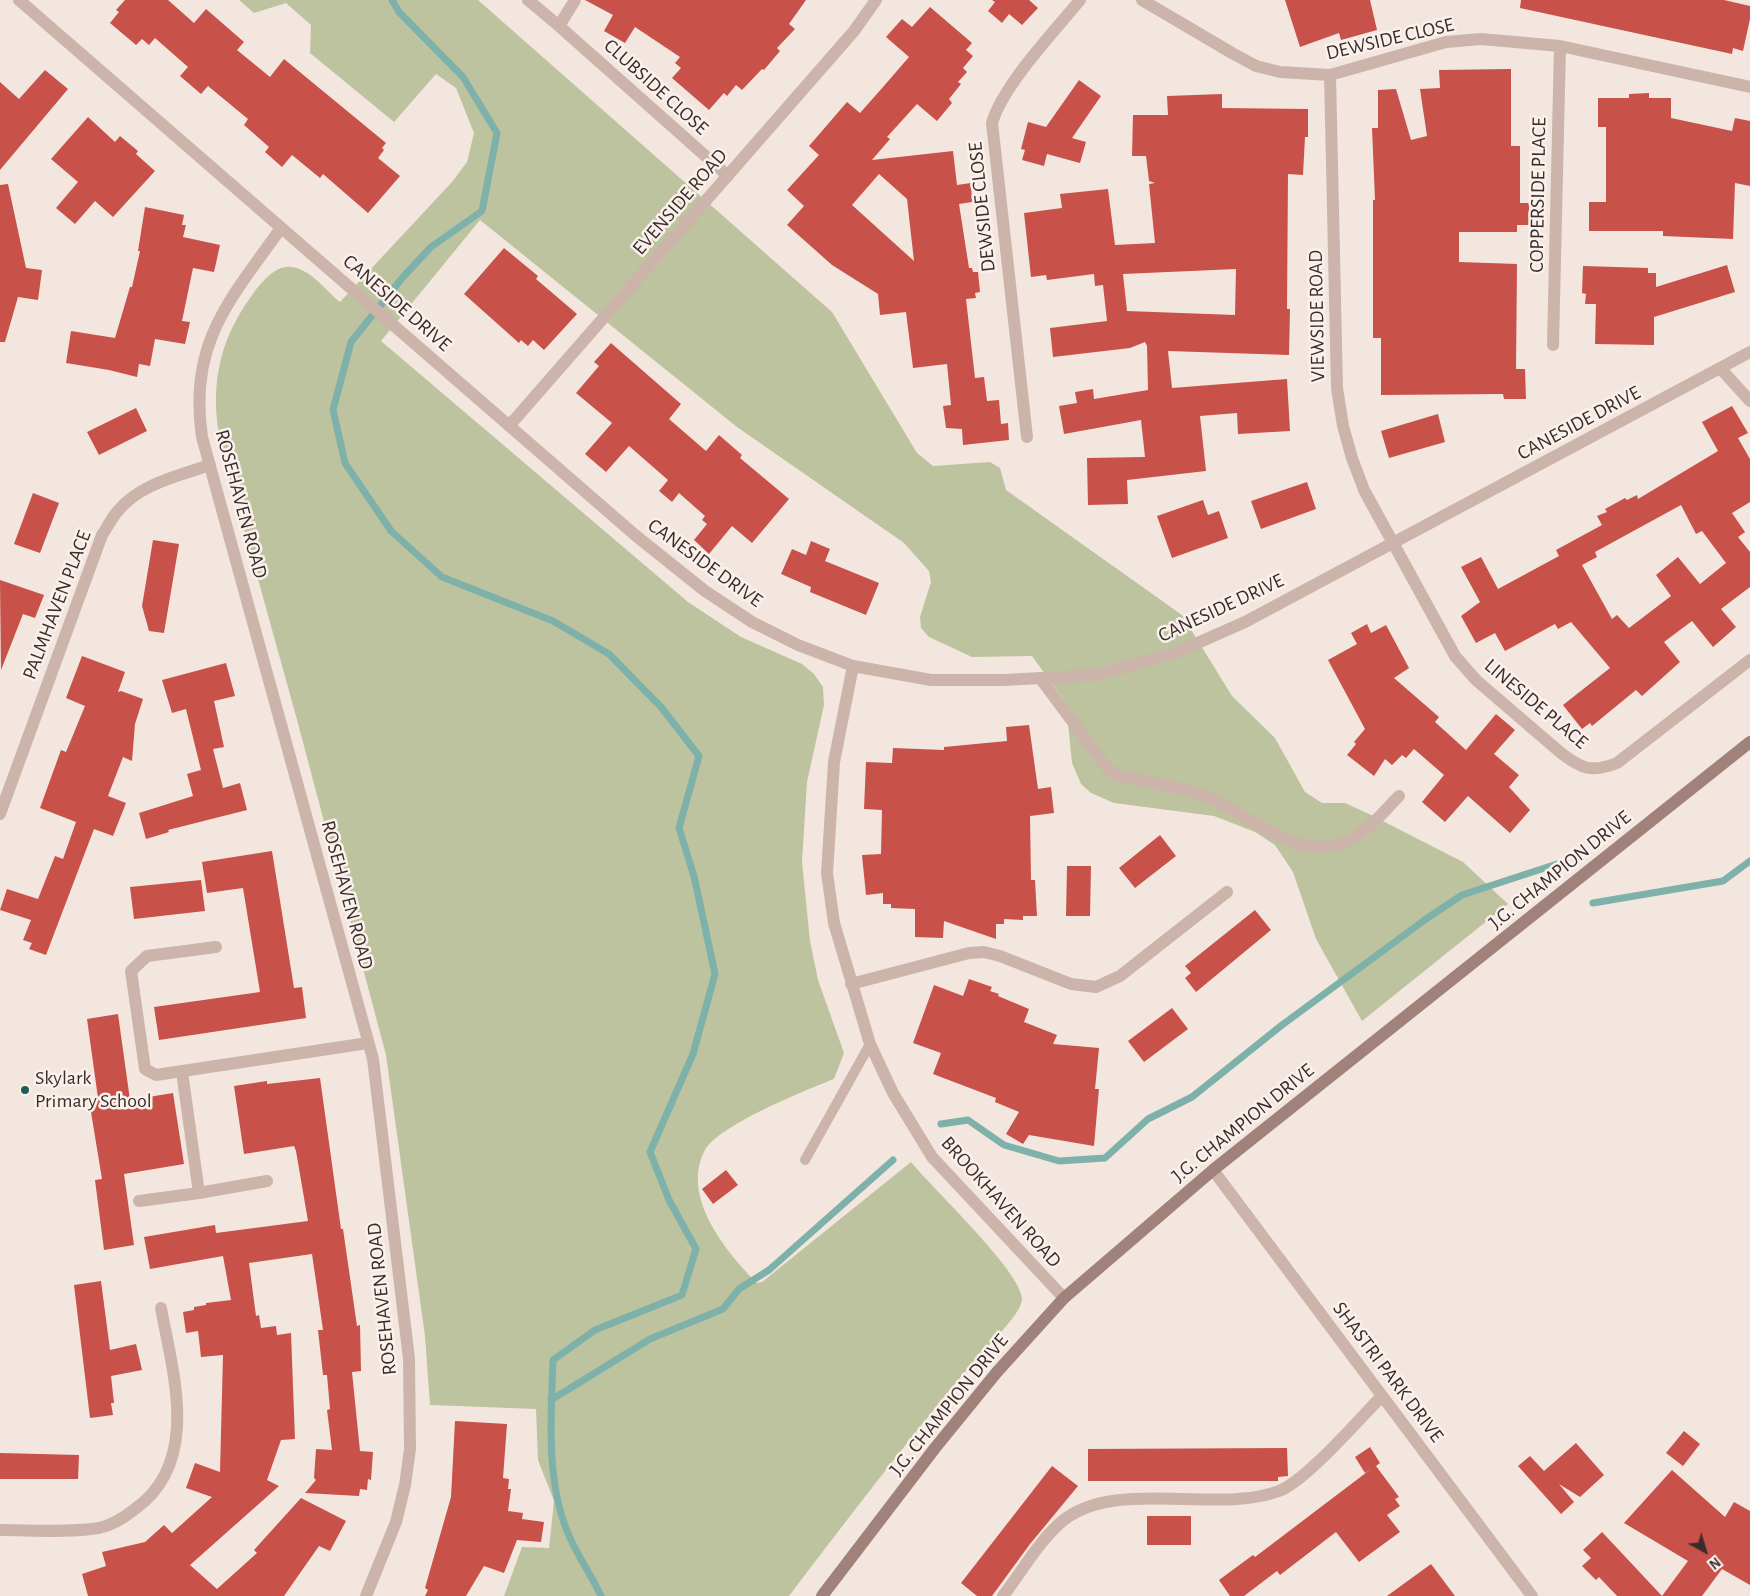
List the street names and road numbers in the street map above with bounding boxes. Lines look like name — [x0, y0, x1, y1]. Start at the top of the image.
street label: DEWSIDE CLOSE — [1324, 13, 1456, 65]
street label: CLUBSIDE CLOSE — [599, 34, 713, 140]
street label: COPPERSIDE PLACE — [1525, 117, 1551, 273]
street label: DEWSIDE CLOSE — [963, 141, 1001, 273]
street label: EVENSIDE ROAD — [627, 144, 733, 260]
street label: CANESIDE DRIVE — [338, 249, 456, 357]
street label: VIEWSIDE ROAD — [1304, 250, 1330, 382]
street label: CANESIDE DRIVE — [1513, 381, 1645, 465]
street label: ROSEHAVEN ROAD — [210, 427, 272, 581]
street label: CANESIDE DRIVE — [643, 513, 767, 613]
street label: PALMHAVEN PLACE — [18, 527, 96, 683]
street label: CANESIDE DRIVE — [1154, 568, 1288, 648]
street label: LINESIDE PLACE — [1479, 654, 1593, 754]
street label: J.G. CHAMPION DRIVE — [1484, 805, 1636, 935]
street label: ROSEHAVEN ROAD — [316, 818, 378, 972]
street label: J.G. CHAMPION DRIVE — [1167, 1058, 1319, 1188]
street label: BROOKHAVEN ROAD — [936, 1131, 1066, 1273]
street label: ROSEHAVEN ROAD — [362, 1222, 402, 1376]
street label: SHASTRI PARK DRIVE — [1327, 1297, 1449, 1447]
street label: J.G. CHAMPION DRIVE — [884, 1329, 1014, 1481]

